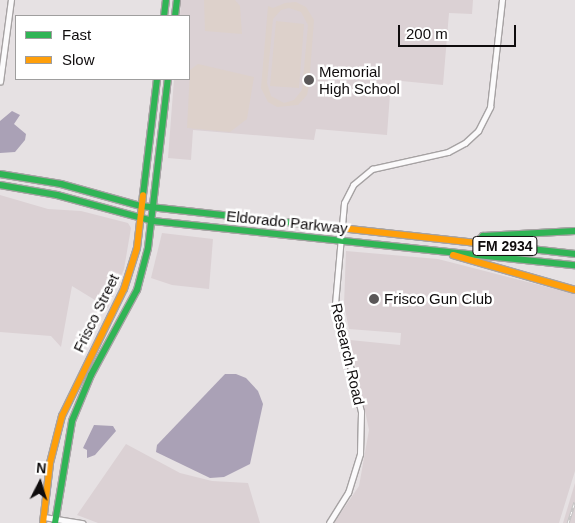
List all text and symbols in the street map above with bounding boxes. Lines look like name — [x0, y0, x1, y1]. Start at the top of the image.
legend — [15, 15, 190, 80]
scale bar — [400, 15, 518, 47]
text: 200 m — [406, 25, 448, 42]
text: Fast — [62, 26, 91, 43]
text: Slow — [62, 51, 95, 68]
place label: Memorial High School — [319, 62, 400, 97]
marker: Memorial High School — [303, 74, 315, 86]
street label: Eldorado Parkway — [226, 207, 348, 237]
road number: FM 2934 — [471, 235, 539, 258]
street label: Frisco Street — [69, 271, 123, 355]
place label: Frisco Gun Club — [384, 290, 492, 308]
marker: Frisco Gun Club — [368, 293, 380, 305]
street label: Research Road — [328, 301, 368, 407]
north arrow — [15, 458, 65, 508]
text: N — [36, 460, 47, 476]

